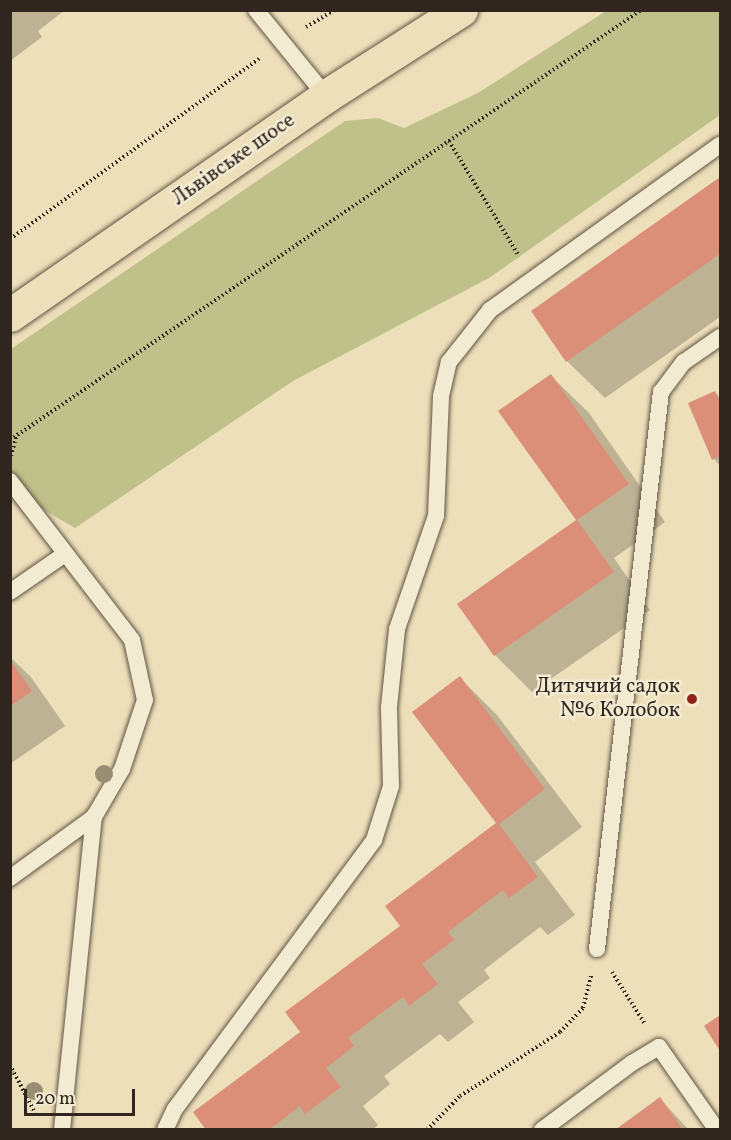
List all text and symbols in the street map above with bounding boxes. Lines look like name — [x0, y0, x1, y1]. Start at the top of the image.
street label: Львівське шосе — [168, 108, 300, 212]
place label: Дитячий садок №6 Колобок — [535, 674, 680, 724]
marker: Дитячий садок №6 Колобок — [685, 692, 699, 706]
scale bar — [27, 1077, 138, 1115]
text: 20 m — [35, 1087, 75, 1112]

